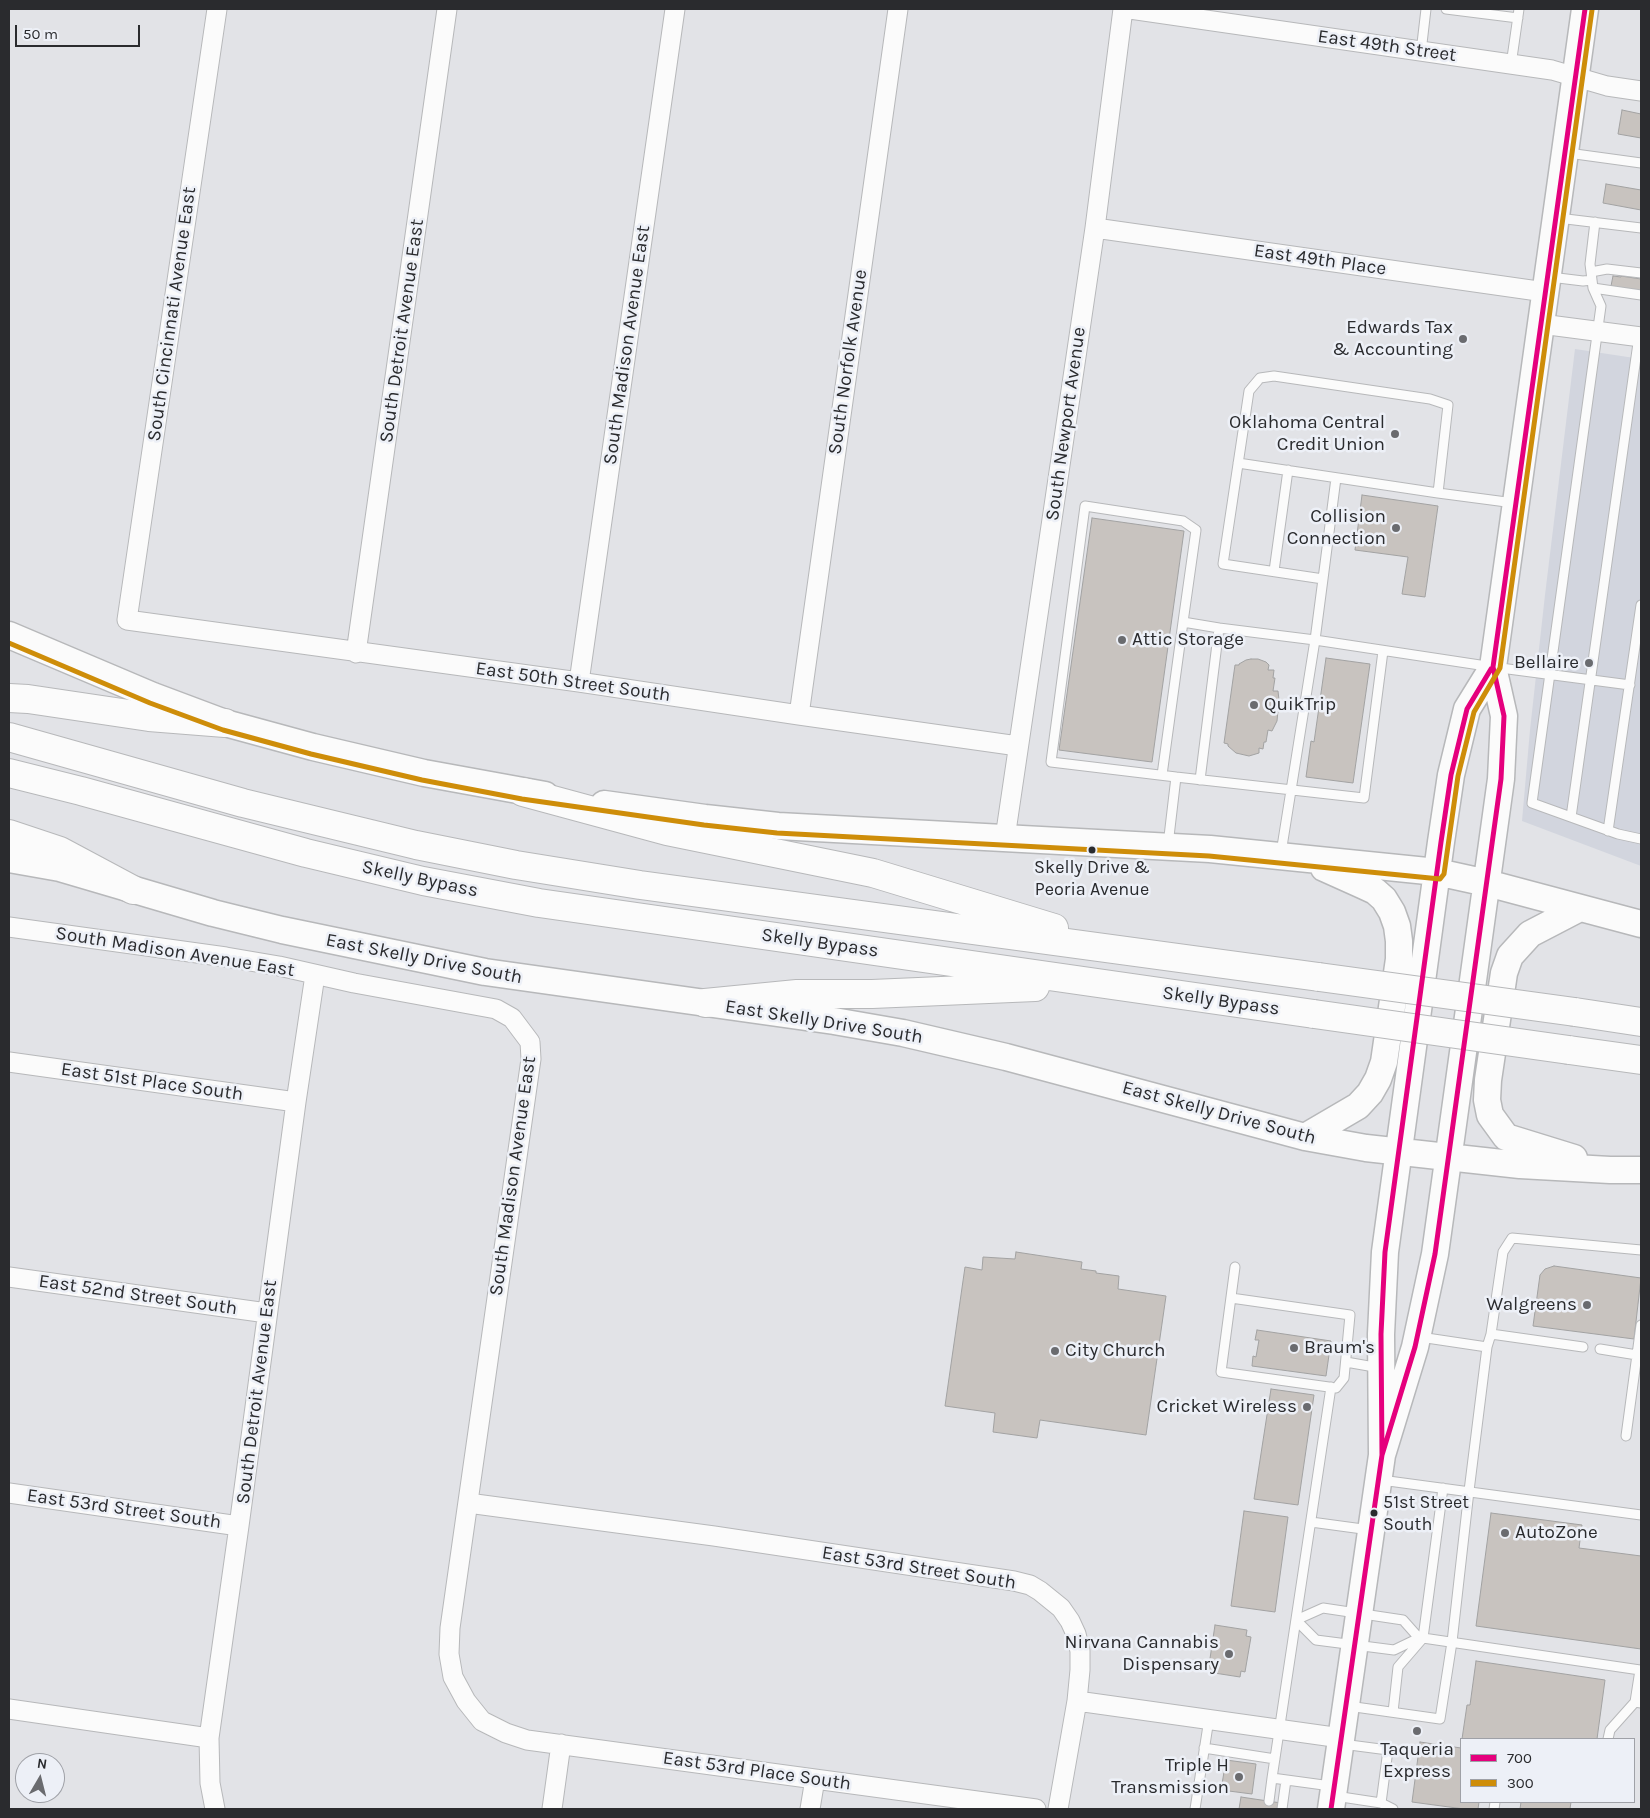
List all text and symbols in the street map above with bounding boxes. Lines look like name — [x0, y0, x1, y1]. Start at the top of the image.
scale bar — [18, 15, 142, 47]
text: 50 m — [23, 25, 58, 43]
street label: East 49th Street — [1316, 25, 1458, 67]
street label: South Cincinnati Avenue East — [143, 185, 201, 443]
street label: South Detroit Avenue East — [375, 218, 429, 444]
street label: South Madison Avenue East — [599, 224, 655, 466]
street label: East 49th Place — [1252, 239, 1388, 281]
street label: South Norfolk Avenue — [824, 268, 872, 456]
place label: Edwards Tax & Accounting — [1332, 317, 1453, 361]
street label: South Newport Avenue — [1041, 326, 1091, 522]
marker: Edwards Tax & Accounting — [1457, 333, 1469, 345]
place label: Oklahoma Central Credit Union — [1229, 412, 1385, 456]
marker: Oklahoma Central Credit Union — [1389, 428, 1401, 440]
place label: Collision Connection — [1287, 506, 1386, 550]
marker: Collision Connection — [1390, 522, 1402, 534]
place label: Attic Storage — [1132, 629, 1244, 651]
marker: Attic Storage — [1116, 634, 1128, 646]
place label: Bellaire — [1514, 652, 1579, 674]
street label: East 50th Street South — [474, 657, 672, 707]
marker: Bellaire — [1583, 657, 1595, 669]
place label: QuikTrip — [1264, 694, 1336, 716]
marker: QuikTrip — [1248, 699, 1260, 711]
marker: Skelly Drive & Peoria Avenue — [1087, 845, 1097, 855]
street label: Skelly Bypass — [360, 856, 480, 902]
place label: Skelly Drive & Peoria Avenue — [1034, 857, 1150, 900]
street label: South Madison Avenue East — [54, 922, 296, 982]
street label: Skelly Bypass — [760, 923, 880, 963]
street label: East Skelly Drive South — [324, 929, 524, 989]
street label: Skelly Bypass — [1161, 981, 1281, 1021]
street label: East Skelly Drive South — [724, 995, 924, 1049]
street label: South Madison Avenue East — [485, 1055, 541, 1297]
street label: East 51st Place South — [59, 1058, 245, 1106]
street label: East Skelly Drive South — [1120, 1076, 1318, 1150]
street label: East 52nd Street South — [37, 1270, 239, 1320]
street label: South Detroit Avenue East — [232, 1279, 282, 1505]
place label: Walgreens — [1486, 1294, 1577, 1316]
marker: Walgreens — [1581, 1299, 1593, 1311]
place label: Braum's — [1304, 1337, 1375, 1359]
place label: City Church — [1065, 1340, 1166, 1362]
marker: Braum's — [1288, 1342, 1300, 1354]
marker: City Church — [1049, 1345, 1061, 1357]
place label: Cricket Wireless — [1157, 1396, 1297, 1418]
marker: Cricket Wireless — [1301, 1401, 1313, 1413]
street label: East 53rd Street South — [25, 1484, 223, 1534]
place label: 51st Street South — [1383, 1492, 1469, 1535]
marker: 51st Street South — [1369, 1508, 1379, 1518]
place label: AutoZone — [1515, 1522, 1598, 1544]
marker: AutoZone — [1499, 1527, 1511, 1539]
street label: East 53rd Street South — [820, 1541, 1018, 1595]
place label: Nirvana Cannabis Dispensary — [1065, 1632, 1219, 1676]
marker: Nirvana Cannabis Dispensary — [1223, 1648, 1235, 1660]
marker: Taqueria Express — [1411, 1725, 1423, 1737]
legend — [1460, 1738, 1635, 1803]
place label: Taqueria Express — [1380, 1739, 1454, 1783]
street label: East 53rd Place South — [661, 1747, 853, 1795]
text: 700 — [1507, 1749, 1532, 1767]
north arrow — [15, 1753, 65, 1803]
text: N — [36, 1755, 48, 1773]
place label: Triple H Transmission — [1111, 1755, 1229, 1799]
marker: Triple H Transmission — [1233, 1771, 1245, 1783]
text: 300 — [1507, 1774, 1534, 1792]

